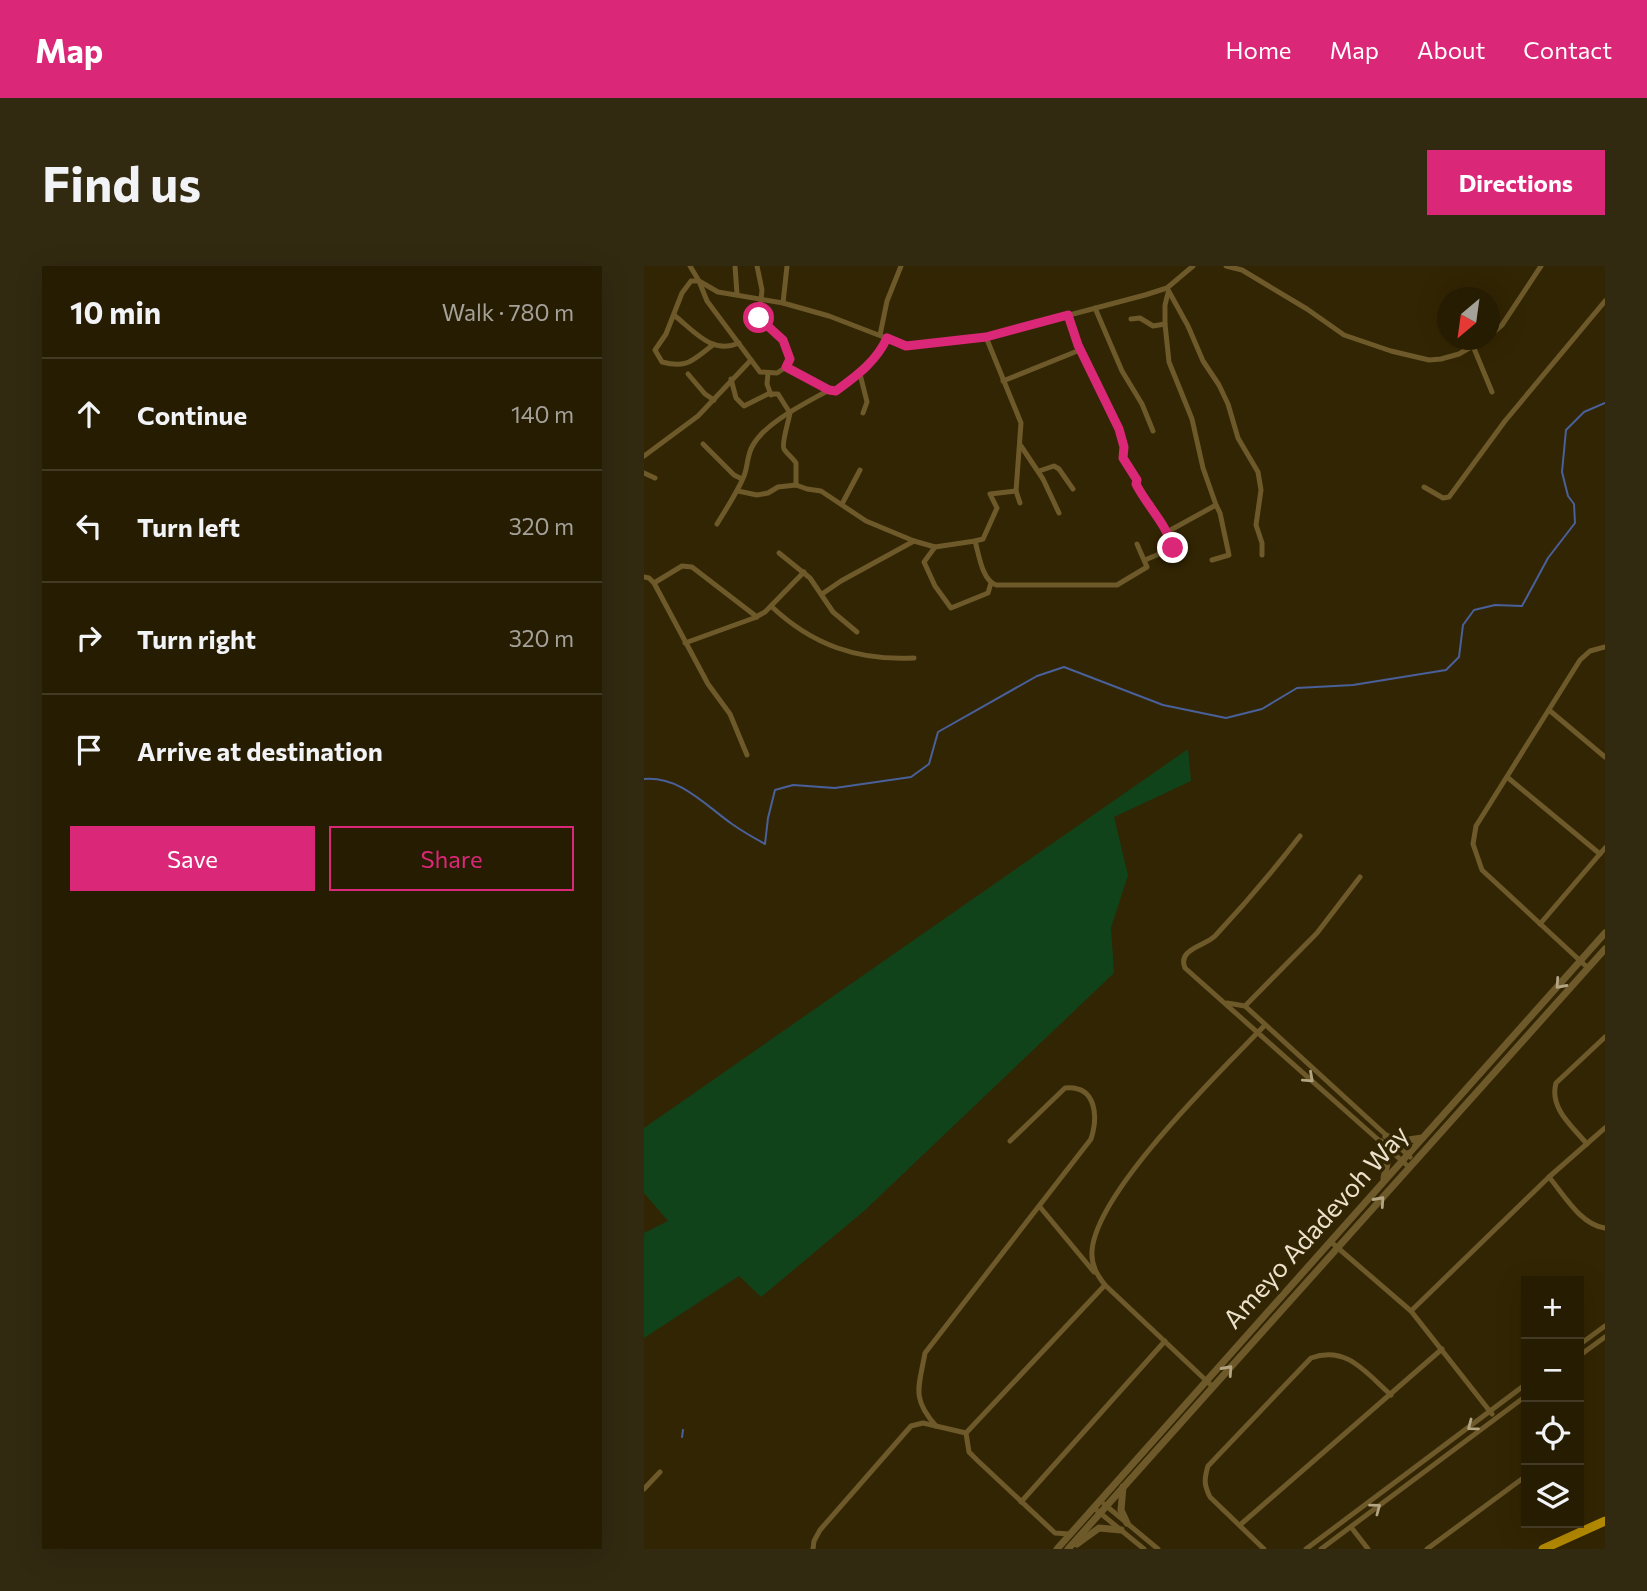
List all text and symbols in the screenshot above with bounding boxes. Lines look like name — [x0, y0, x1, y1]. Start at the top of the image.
text: Map — [35, 29, 103, 70]
text: Home — [1226, 35, 1292, 64]
text: Map — [1330, 35, 1379, 64]
text: About — [1417, 35, 1485, 64]
text: Contact — [1523, 35, 1612, 64]
button: Directions — [1427, 150, 1605, 215]
text: Find us — [42, 152, 201, 212]
north arrow — [1437, 287, 1500, 350]
text: 10 min — [70, 293, 161, 330]
text: Walk · 780 m — [442, 298, 574, 326]
route start — [743, 302, 774, 333]
icon: ahead — [70, 395, 108, 433]
text: Continue — [137, 399, 247, 430]
text: 140 m — [511, 400, 574, 428]
icon: left — [70, 507, 108, 545]
text: Turn left — [137, 511, 240, 542]
text: 320 m — [509, 512, 574, 540]
route end — [1157, 532, 1188, 563]
icon: right — [70, 619, 108, 657]
text: Turn right — [137, 623, 256, 654]
text: 320 m — [509, 624, 574, 652]
icon: arrive — [70, 731, 108, 769]
text: Arrive at destination — [137, 735, 383, 766]
button: Save — [70, 826, 315, 891]
button: Share — [329, 826, 574, 891]
one-way arrow — [1556, 976, 1568, 989]
one-way arrow — [1301, 1069, 1314, 1082]
street label: Ameyo Adadevoh Way — [1216, 1118, 1414, 1334]
one-way arrow — [1372, 1196, 1384, 1209]
map controls — [1521, 1276, 1584, 1528]
button: + — [1521, 1276, 1584, 1339]
button: − — [1521, 1339, 1584, 1402]
one-way arrow — [1220, 1366, 1232, 1379]
button: locate — [1521, 1402, 1584, 1465]
one-way arrow — [1467, 1417, 1480, 1430]
button: layers — [1521, 1465, 1584, 1528]
one-way arrow — [1368, 1504, 1381, 1517]

